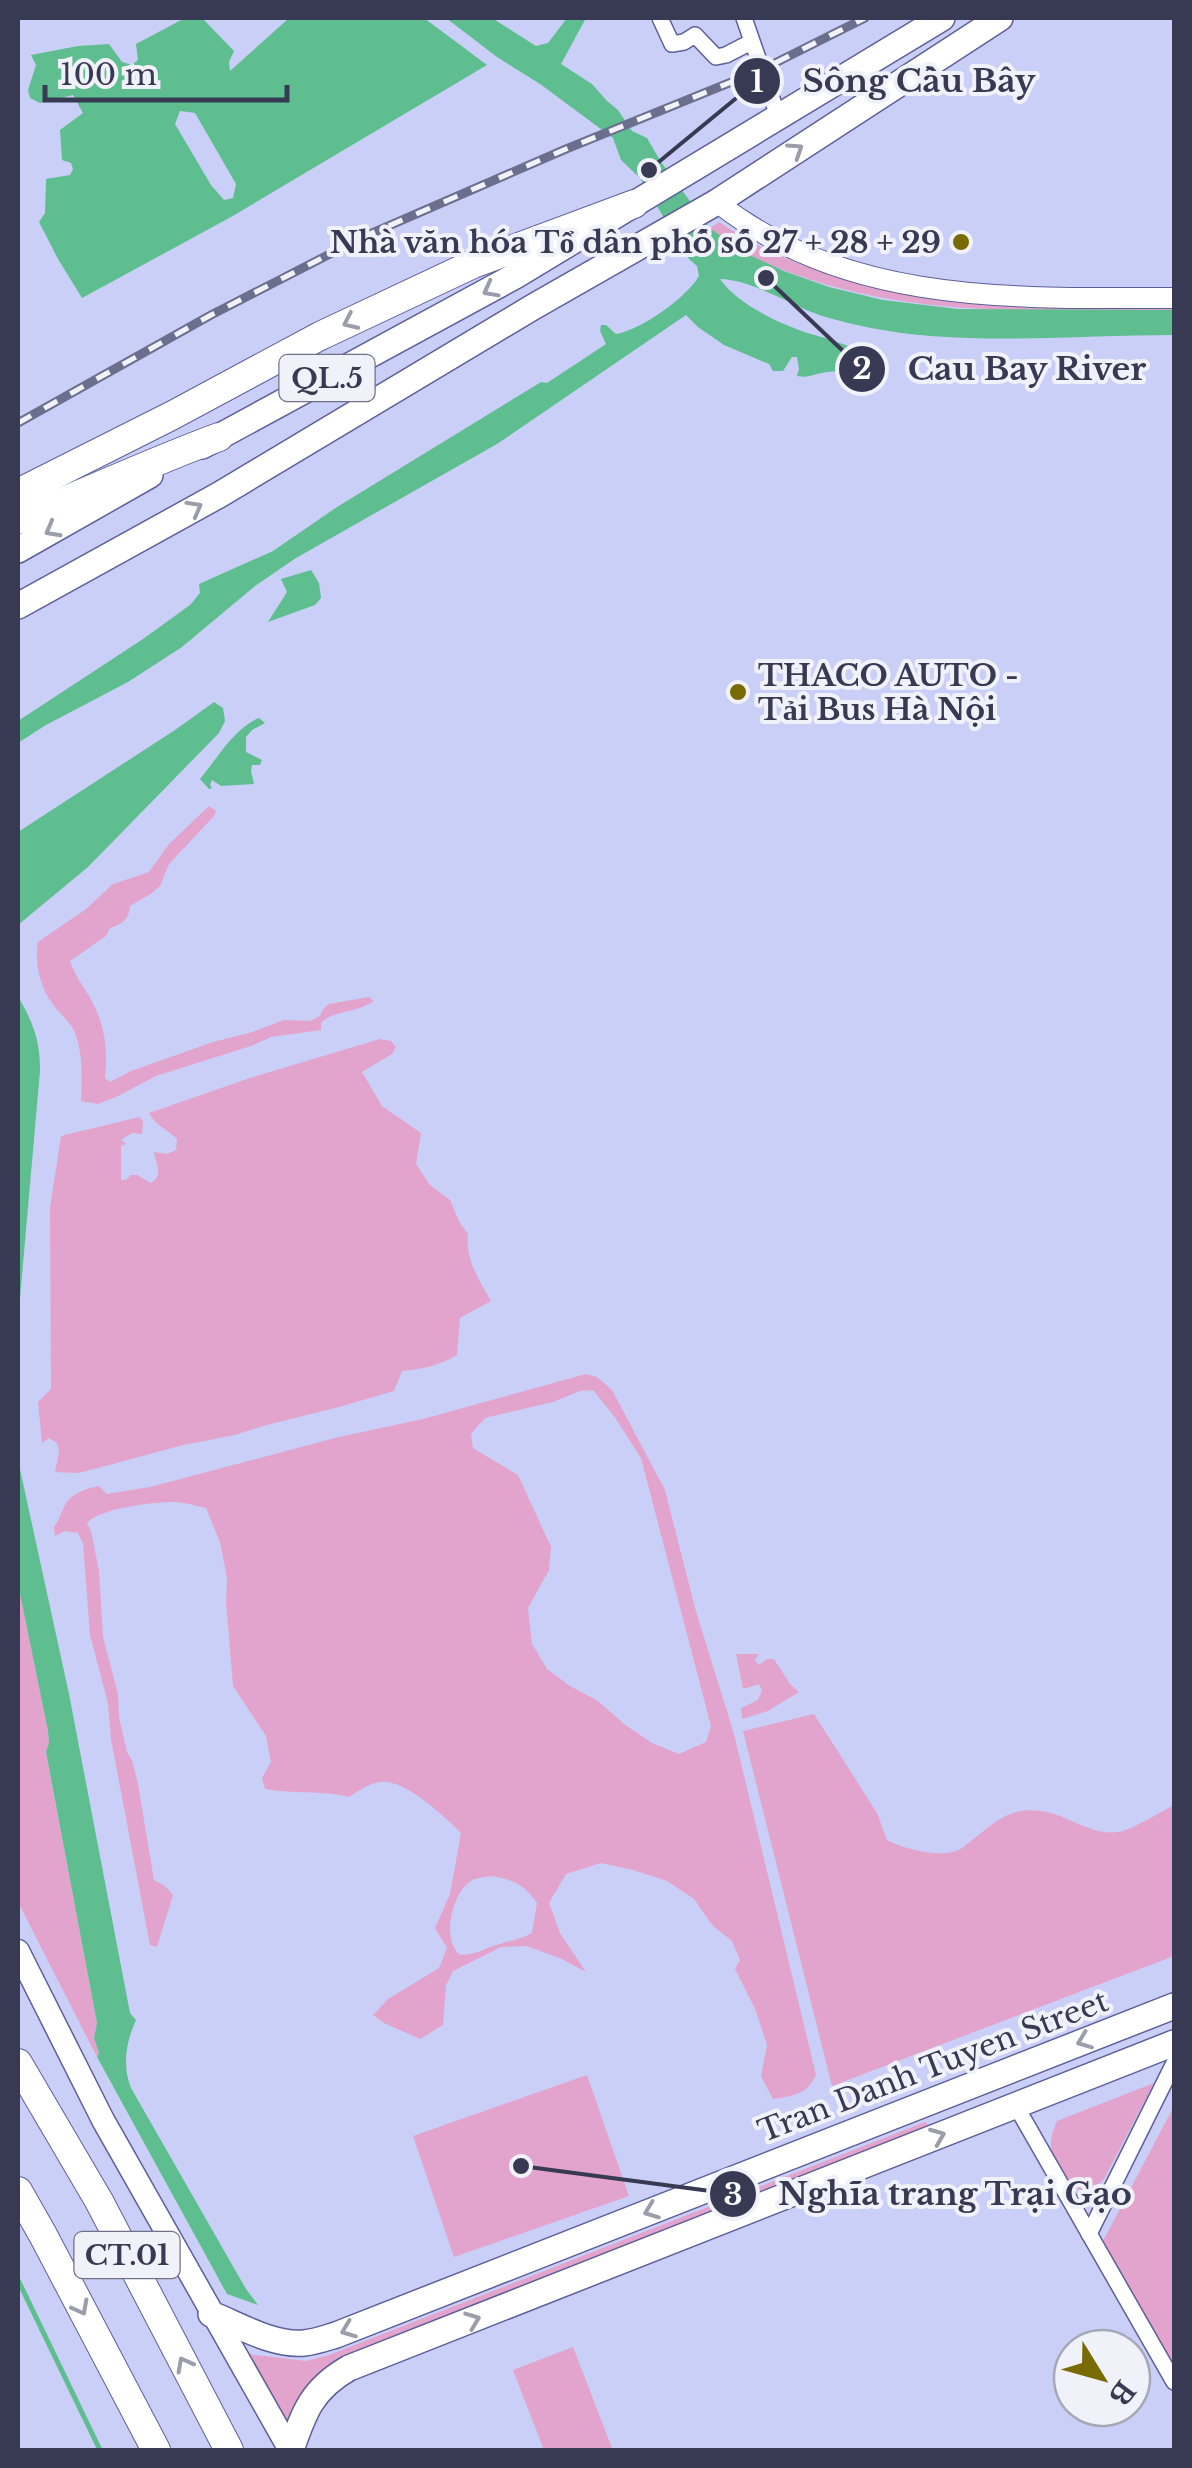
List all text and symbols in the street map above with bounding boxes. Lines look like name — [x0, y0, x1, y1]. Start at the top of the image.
scale bar — [45, 40, 288, 102]
callout: Sông Cầu Bây — [732, 50, 1055, 112]
text: 100 m — [60, 56, 157, 93]
text: Sông Cầu Bây — [803, 61, 1036, 101]
text: 1 — [750, 63, 764, 100]
one-way arrow — [786, 144, 804, 163]
place label: Nhà văn hóa Tổ dân phố số 27 + 28 + 29 — [330, 224, 941, 261]
marker: Nhà văn hóa Tổ dân phố số 27 + 28 + 29 — [950, 231, 972, 253]
one-way arrow — [482, 278, 501, 297]
one-way arrow — [342, 310, 360, 330]
callout: Cau Bay River — [837, 338, 1167, 400]
text: Cau Bay River — [908, 349, 1146, 389]
text: 2 — [852, 350, 872, 387]
road number: QL.5 — [280, 355, 374, 401]
one-way arrow — [184, 501, 203, 520]
one-way arrow — [44, 518, 62, 538]
place label: THACO AUTO - Tải Bus Hà Nội — [758, 657, 1019, 728]
marker: THACO AUTO - Tải Bus Hà Nội — [727, 681, 749, 703]
street label: Tran Danh Tuyen Street — [753, 1982, 1114, 2150]
one-way arrow — [1076, 2030, 1093, 2050]
one-way arrow — [928, 2128, 946, 2148]
callout: Nghĩa trang Trại Gạo — [708, 2163, 1153, 2225]
text: Nghĩa trang Trại Gạo — [778, 2174, 1132, 2214]
text: 3 — [723, 2176, 743, 2213]
one-way arrow — [643, 2200, 661, 2220]
road number: CT.01 — [74, 2232, 180, 2278]
one-way arrow — [69, 2297, 88, 2315]
one-way arrow — [463, 2312, 481, 2332]
one-way arrow — [341, 2318, 358, 2339]
north arrow — [1052, 2328, 1152, 2428]
one-way arrow — [177, 2357, 196, 2375]
text: B — [1101, 2373, 1142, 2412]

